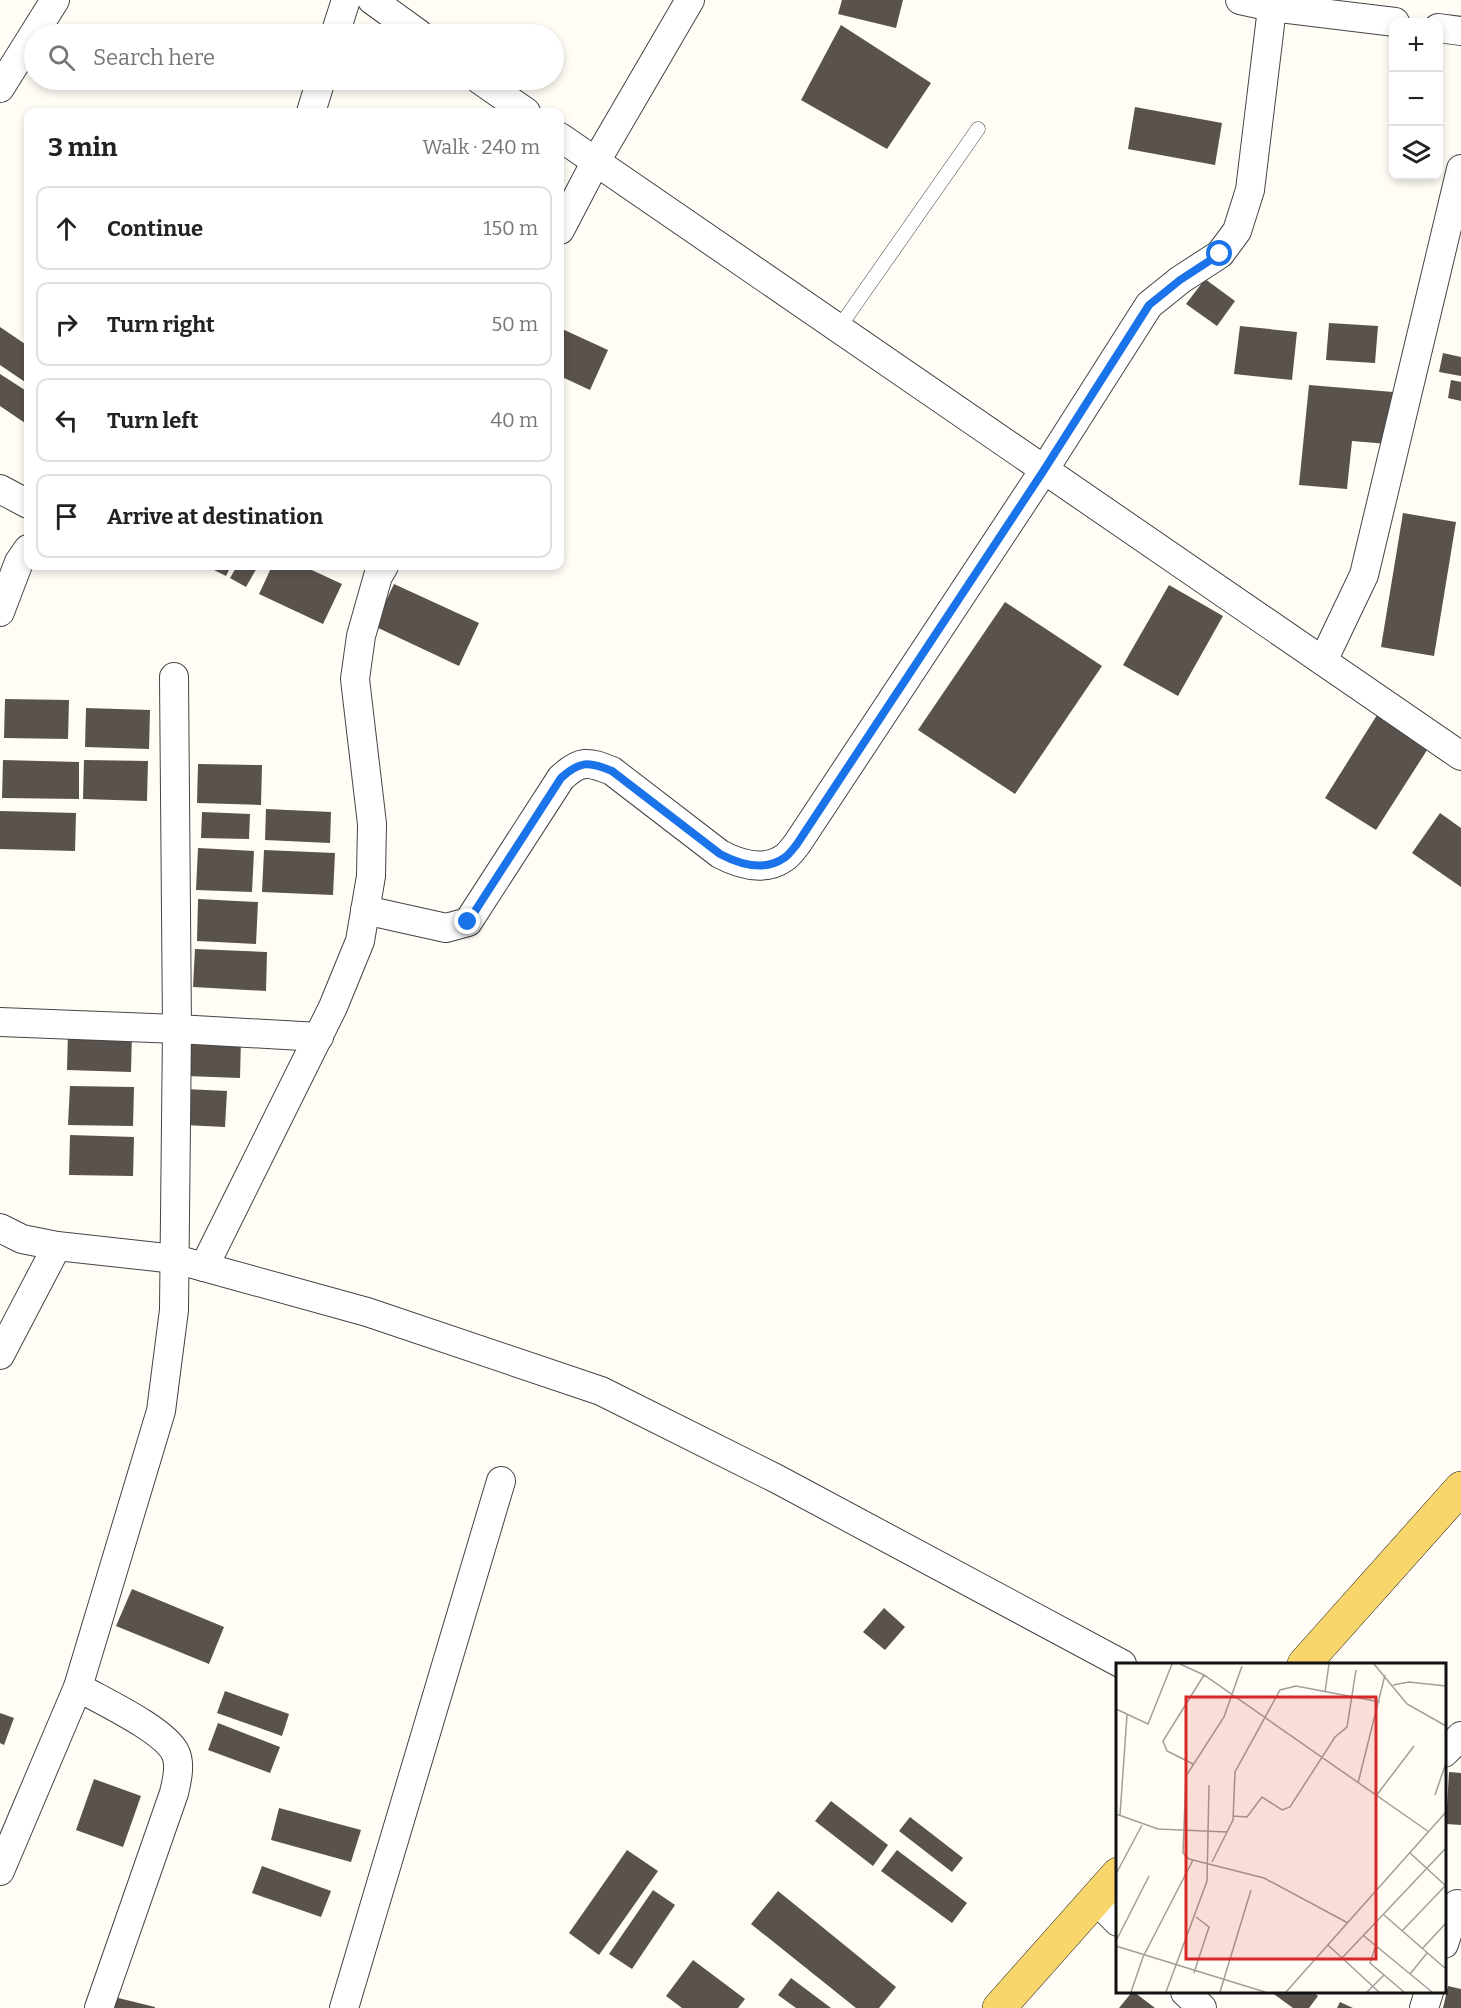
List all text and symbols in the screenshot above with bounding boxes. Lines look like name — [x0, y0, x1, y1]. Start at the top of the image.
map controls — [1389, 18, 1443, 180]
button: + — [1389, 18, 1443, 72]
search box — [24, 24, 564, 90]
icon: search — [45, 41, 78, 74]
text: Search here — [93, 44, 215, 71]
button: − — [1389, 72, 1443, 126]
button: layers — [1389, 126, 1443, 180]
text: 3 min — [48, 132, 117, 163]
text: Walk · 240 m — [422, 135, 540, 159]
icon: ahead — [50, 212, 83, 245]
text: Continue — [107, 215, 203, 242]
text: 150 m — [483, 216, 538, 240]
route start — [1206, 240, 1232, 266]
icon: right — [50, 308, 83, 341]
text: Turn right — [107, 311, 215, 338]
text: 50 m — [491, 312, 538, 336]
icon: left — [50, 404, 83, 437]
text: Turn left — [107, 407, 199, 434]
text: 40 m — [490, 408, 538, 432]
icon: arrive — [50, 500, 83, 533]
text: Arrive at destination — [107, 503, 323, 530]
route end — [454, 908, 480, 934]
inset map — [1116, 1663, 1446, 1993]

